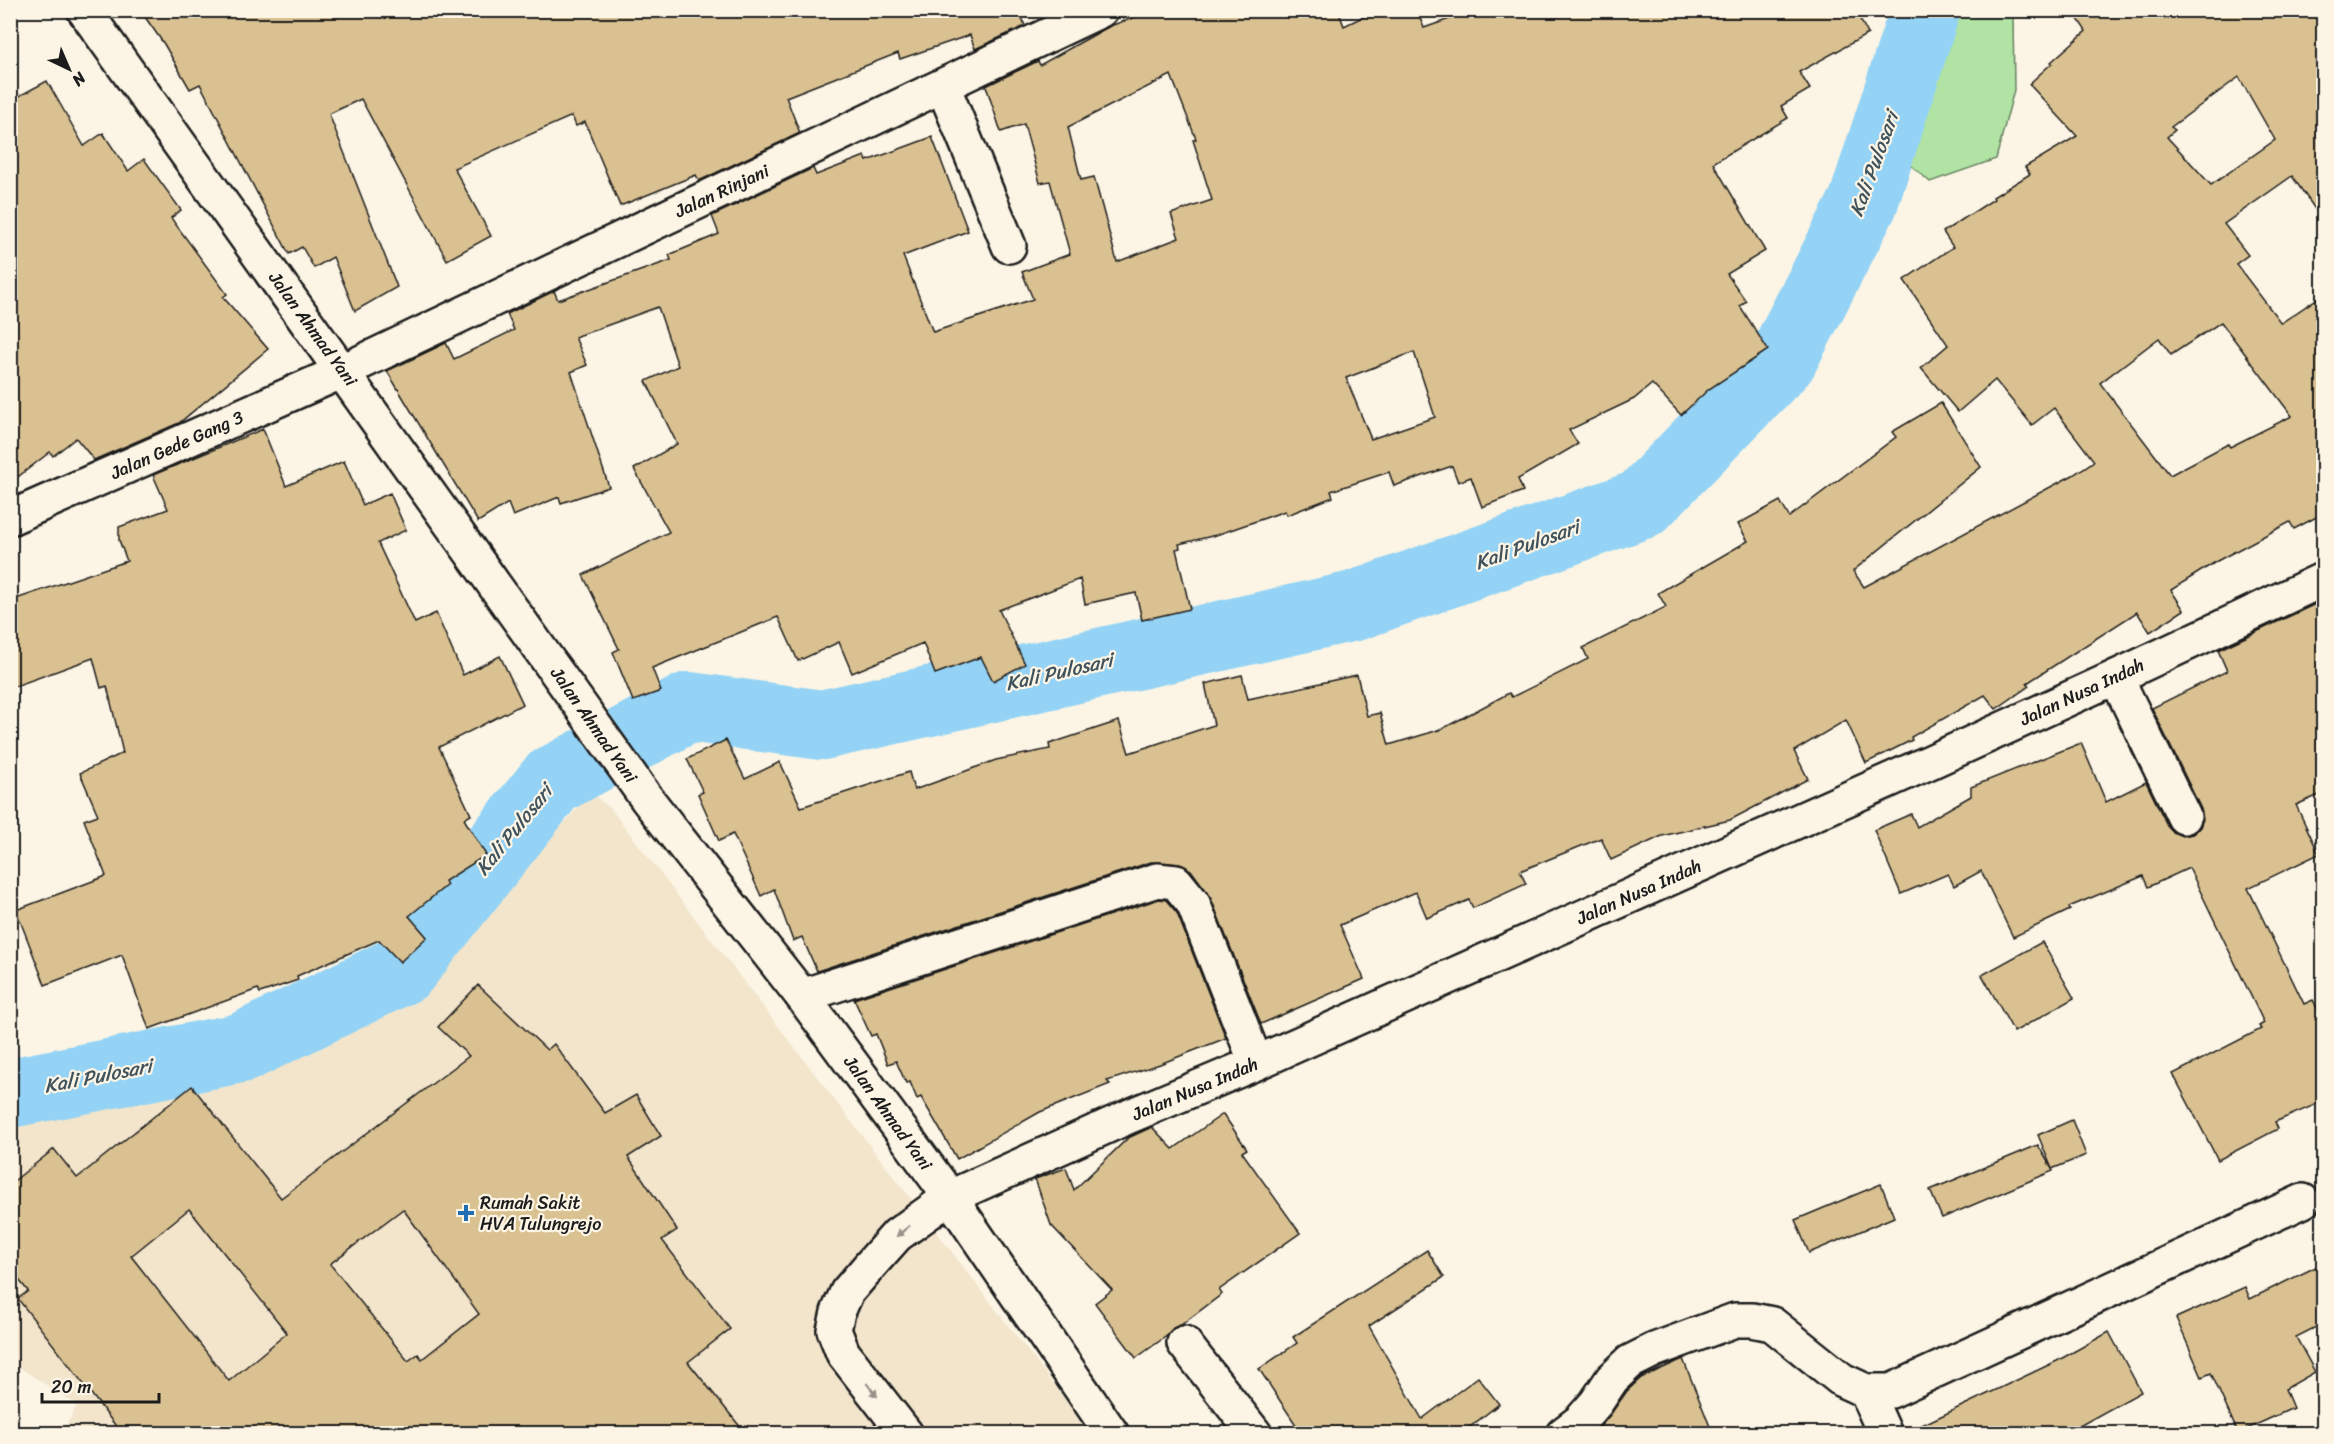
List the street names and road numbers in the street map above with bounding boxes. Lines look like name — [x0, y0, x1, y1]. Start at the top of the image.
street label: Jalan Rinjani — [668, 155, 776, 227]
street label: Jalan Ahmad Yani — [259, 264, 367, 394]
street label: Jalan Gede Gang 3 — [104, 401, 249, 489]
street label: Jalan Nusa Indah — [2014, 649, 2150, 735]
street label: Jalan Ahmad Yani — [541, 659, 647, 791]
street label: Jalan Nusa Indah — [1570, 850, 1707, 934]
street label: Jalan Ahmad Yani — [834, 1048, 942, 1178]
street label: Jalan Nusa Indah — [1126, 1048, 1263, 1130]

